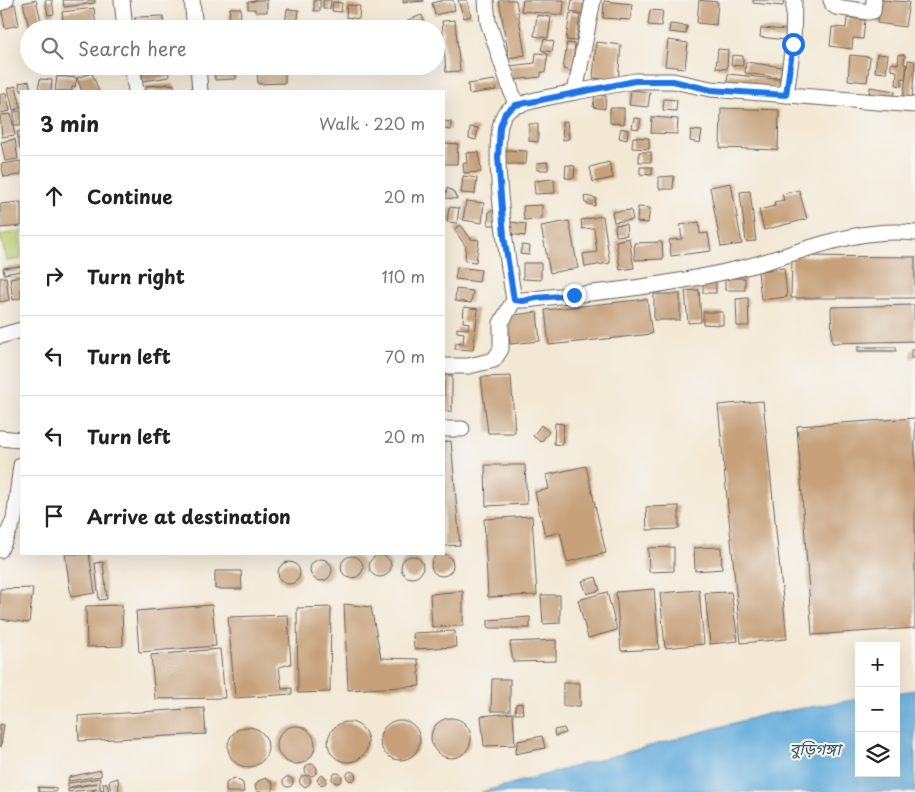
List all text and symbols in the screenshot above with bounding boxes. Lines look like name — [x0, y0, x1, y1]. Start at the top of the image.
search box — [20, 20, 445, 75]
route start — [782, 33, 805, 56]
icon: search — [38, 34, 66, 62]
text: Search here — [78, 34, 187, 62]
text: 3 min — [40, 107, 99, 139]
text: Walk · 220 m — [319, 111, 425, 135]
icon: ahead — [40, 182, 68, 210]
text: Continue — [87, 182, 173, 210]
text: 20 m — [384, 184, 425, 208]
icon: right — [40, 262, 68, 290]
text: Turn right — [87, 262, 185, 290]
text: 110 m — [382, 264, 425, 288]
route end — [563, 284, 586, 307]
icon: left — [40, 342, 68, 370]
text: Turn left — [87, 342, 171, 370]
text: 70 m — [385, 344, 425, 368]
icon: left — [40, 422, 68, 450]
text: Turn left — [87, 422, 171, 450]
text: 20 m — [384, 424, 425, 448]
icon: arrive — [40, 502, 68, 530]
text: Arrive at destination — [87, 502, 291, 530]
map controls — [855, 642, 900, 777]
button: + — [855, 642, 900, 687]
button: − — [855, 687, 900, 732]
button: layers — [855, 732, 900, 777]
water label: বুড়িগঙ্গা — [790, 736, 843, 760]

